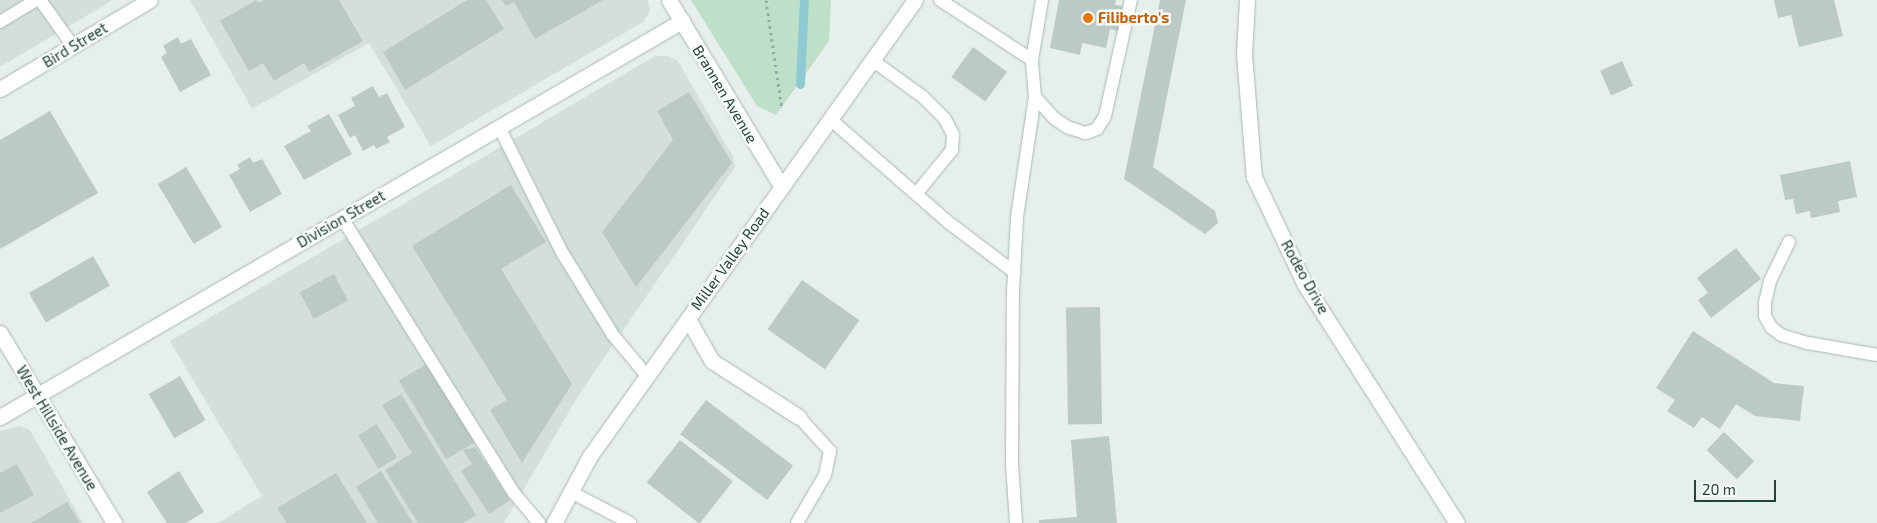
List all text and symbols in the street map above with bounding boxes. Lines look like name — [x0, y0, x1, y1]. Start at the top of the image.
place label: Filiberto's — [1098, 9, 1169, 27]
marker: Filiberto's — [1082, 12, 1094, 24]
street label: Bird Street — [39, 19, 111, 71]
street label: Brannen Avenue — [689, 42, 761, 146]
street label: Division Street — [294, 186, 388, 252]
street label: Miller Valley Road — [687, 204, 773, 314]
street label: Rodeo Drive — [1277, 237, 1333, 317]
street label: West Hillside Avenue — [12, 362, 102, 494]
scale bar — [1697, 470, 1780, 502]
text: 20 m — [1702, 480, 1736, 498]

